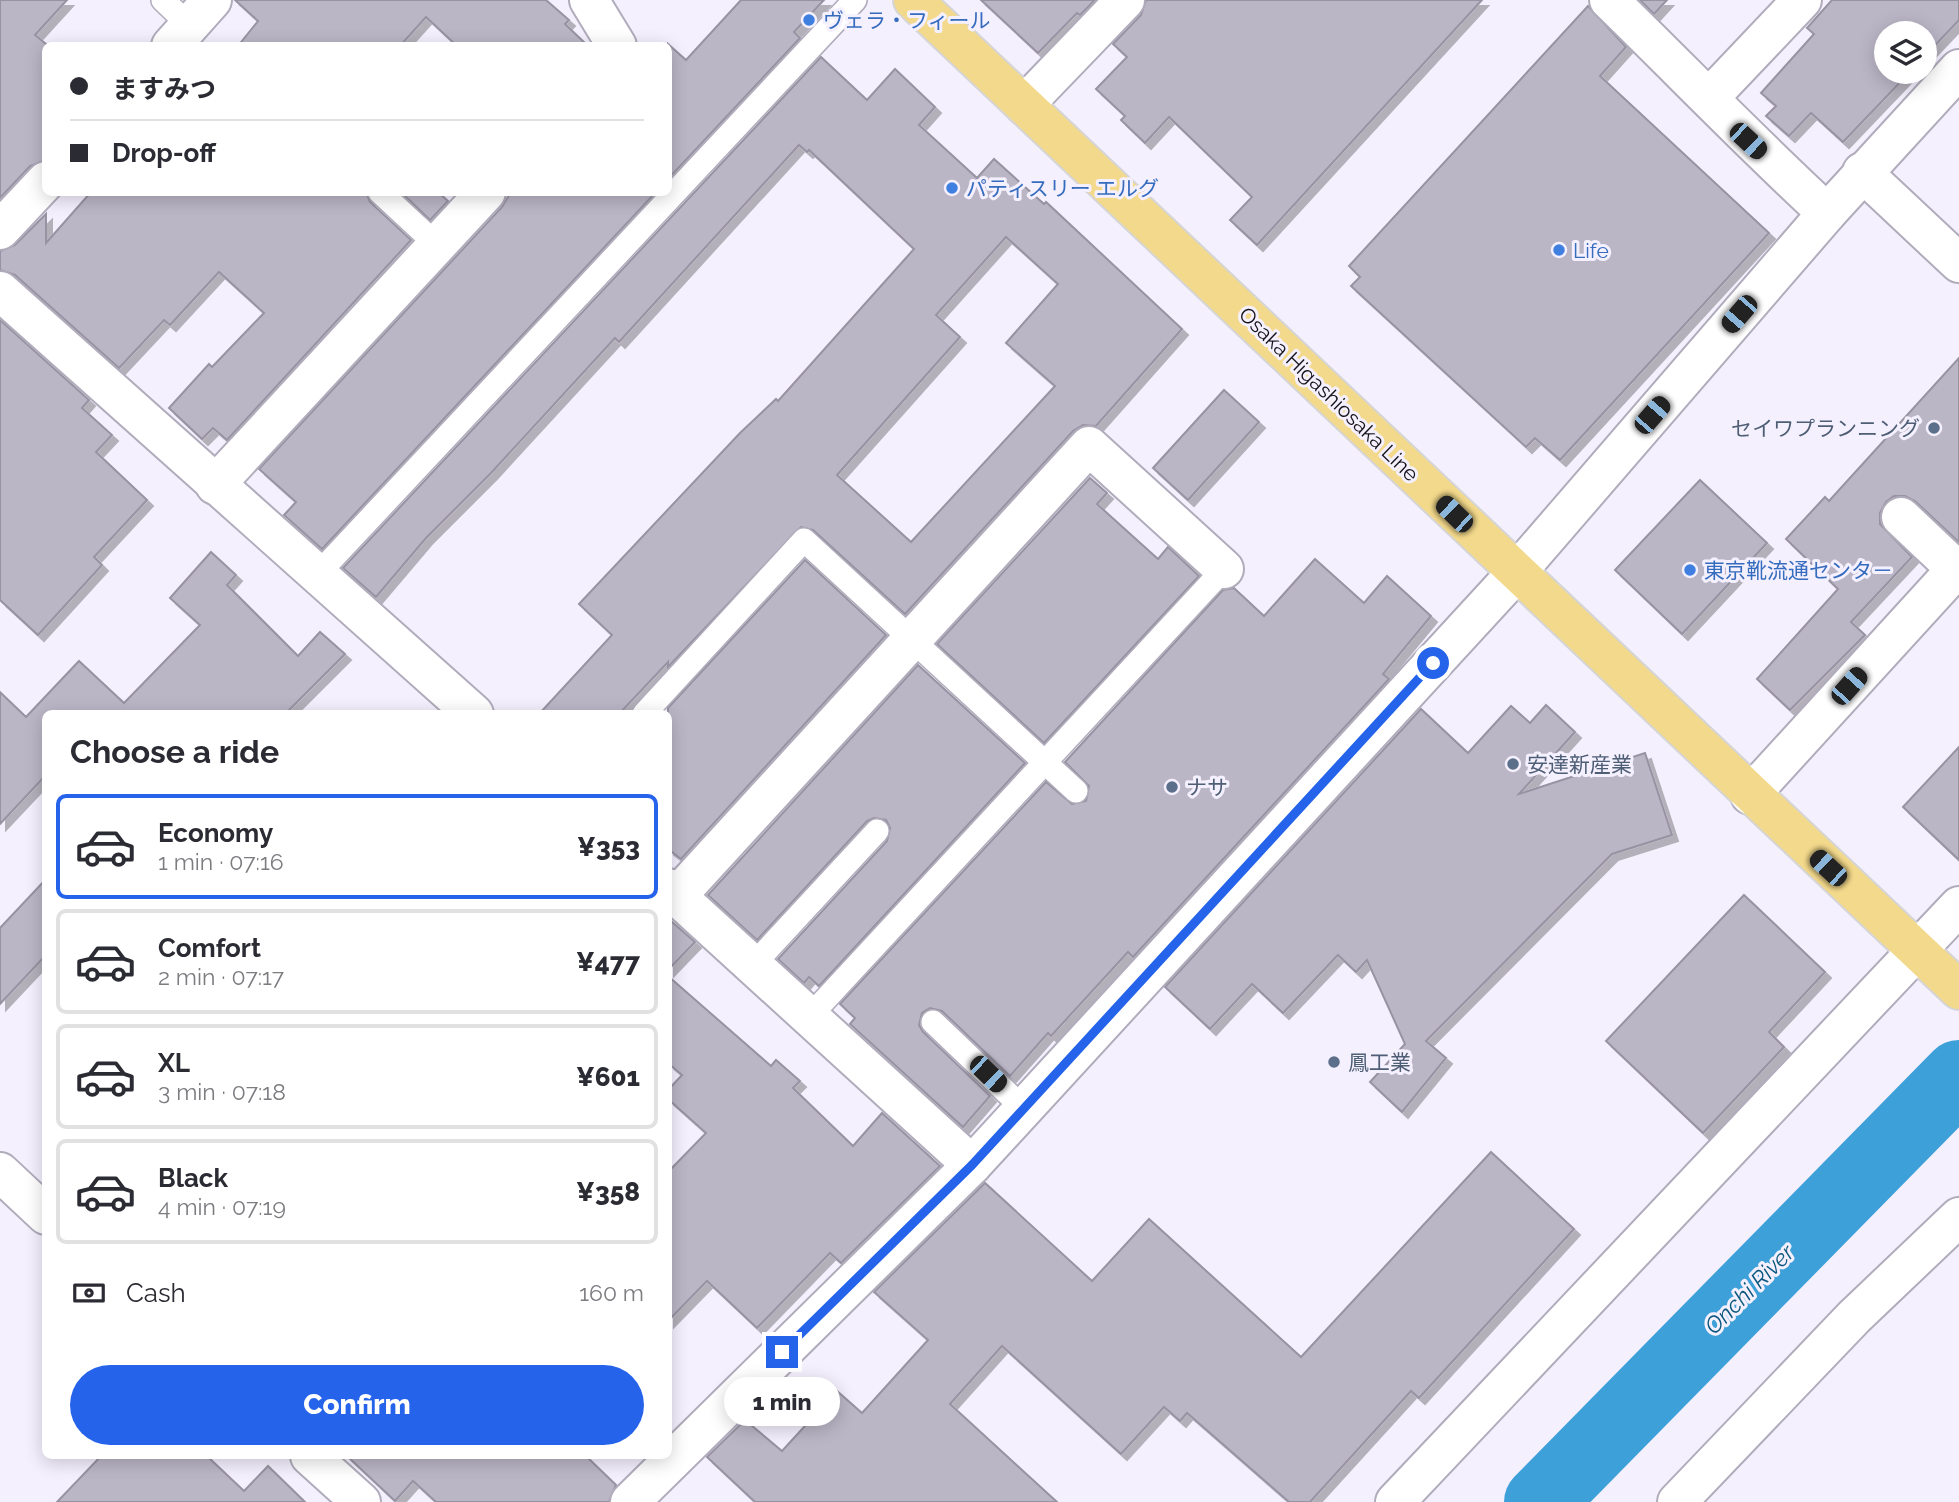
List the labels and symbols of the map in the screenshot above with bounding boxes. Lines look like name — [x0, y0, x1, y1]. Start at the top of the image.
place label: ヴェラ・フィール — [823, 8, 991, 33]
marker: ヴェラ・フィール — [801, 12, 817, 28]
car — [1726, 119, 1771, 163]
place label: パティスリー エルグ — [966, 176, 1159, 201]
marker: パティスリー エルグ — [944, 180, 960, 196]
place label: Life — [1573, 238, 1609, 263]
marker: Life — [1551, 242, 1567, 258]
car — [1718, 291, 1761, 337]
street label: Osaka Higashiosaka Line — [1234, 302, 1424, 486]
car — [1631, 392, 1674, 438]
place label: セイワプランニング — [1731, 416, 1920, 441]
marker: セイワプランニング — [1926, 420, 1942, 436]
car — [1432, 492, 1477, 536]
place label: 東京靴流通センタ－ — [1704, 558, 1893, 583]
marker: 東京靴流通センタ－ — [1682, 562, 1698, 578]
route start — [1417, 647, 1449, 679]
car — [1828, 663, 1871, 709]
place label: 安達新産業 — [1527, 752, 1632, 777]
marker: 安達新産業 — [1505, 756, 1521, 772]
place label: ナサ — [1186, 775, 1228, 800]
marker: ナサ — [1164, 779, 1180, 795]
car — [1806, 846, 1851, 890]
place label: 鳳工業 — [1348, 1050, 1411, 1075]
car — [966, 1052, 1011, 1096]
marker: 鳳工業 — [1326, 1054, 1342, 1070]
water label: Onchi River — [1699, 1238, 1800, 1339]
route end — [766, 1336, 798, 1368]
callout: 1 min — [724, 1376, 840, 1426]

